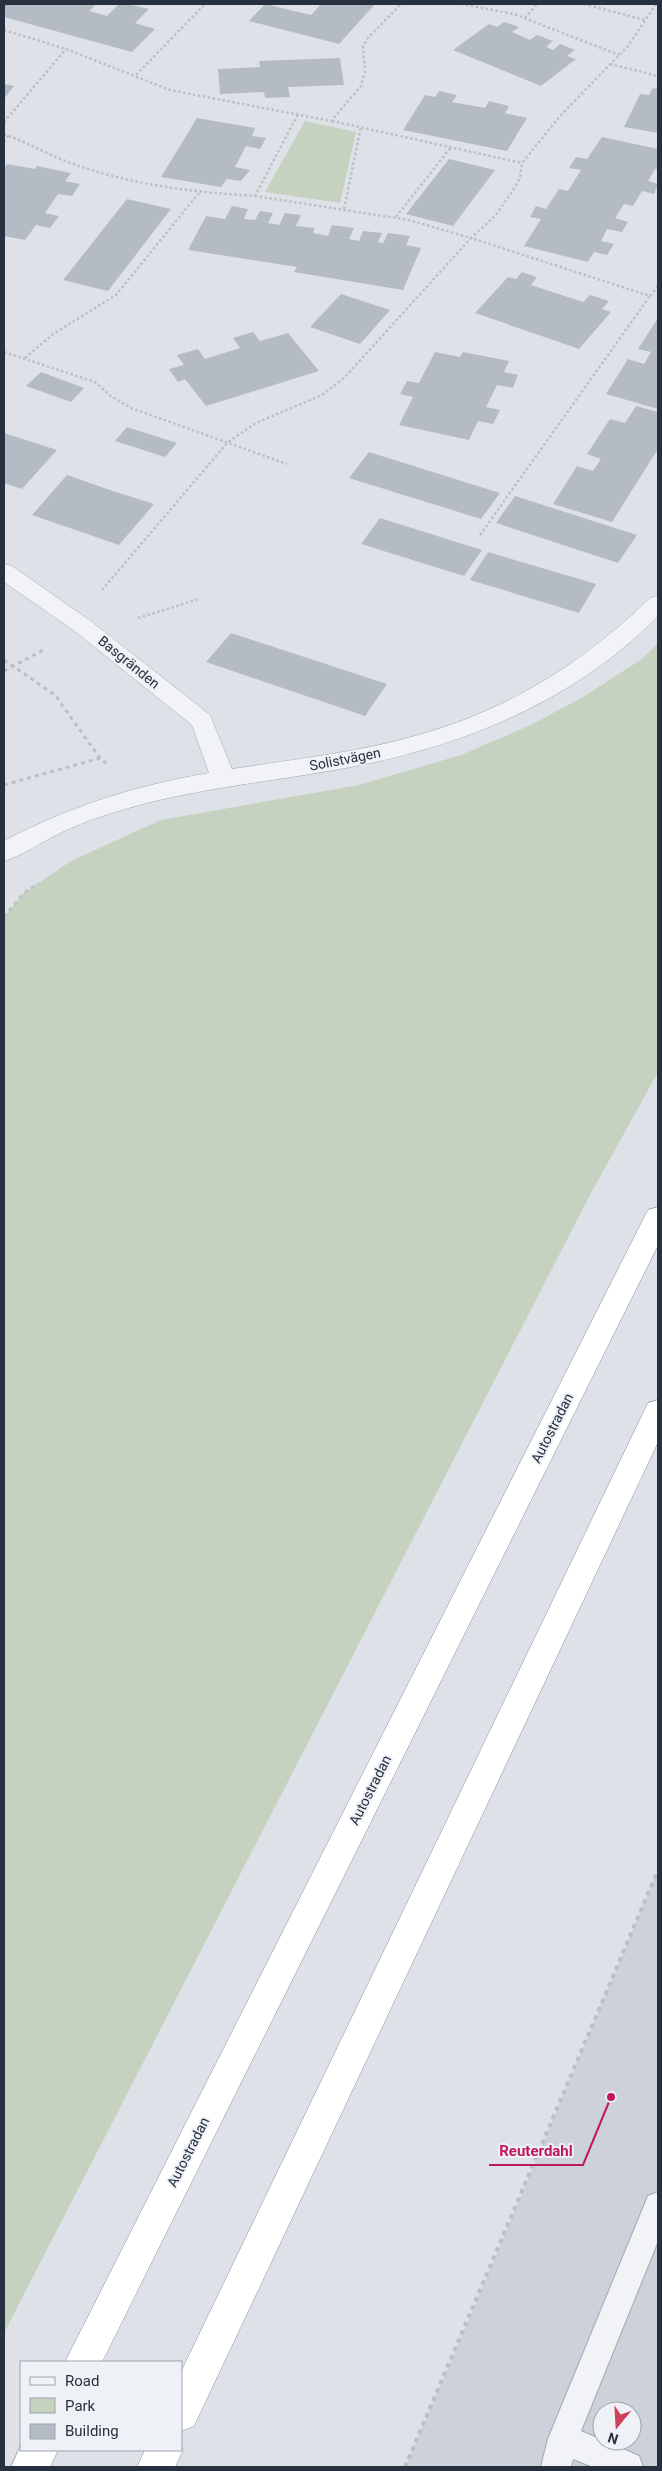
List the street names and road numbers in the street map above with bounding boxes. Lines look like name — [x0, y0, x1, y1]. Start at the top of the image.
street label: Basgränden — [95, 632, 163, 692]
street label: Solistvägen — [308, 744, 382, 774]
street label: Autostradan — [528, 1390, 576, 1466]
street label: Autostradan — [346, 1752, 394, 1828]
street label: Autostradan — [164, 2114, 212, 2190]

